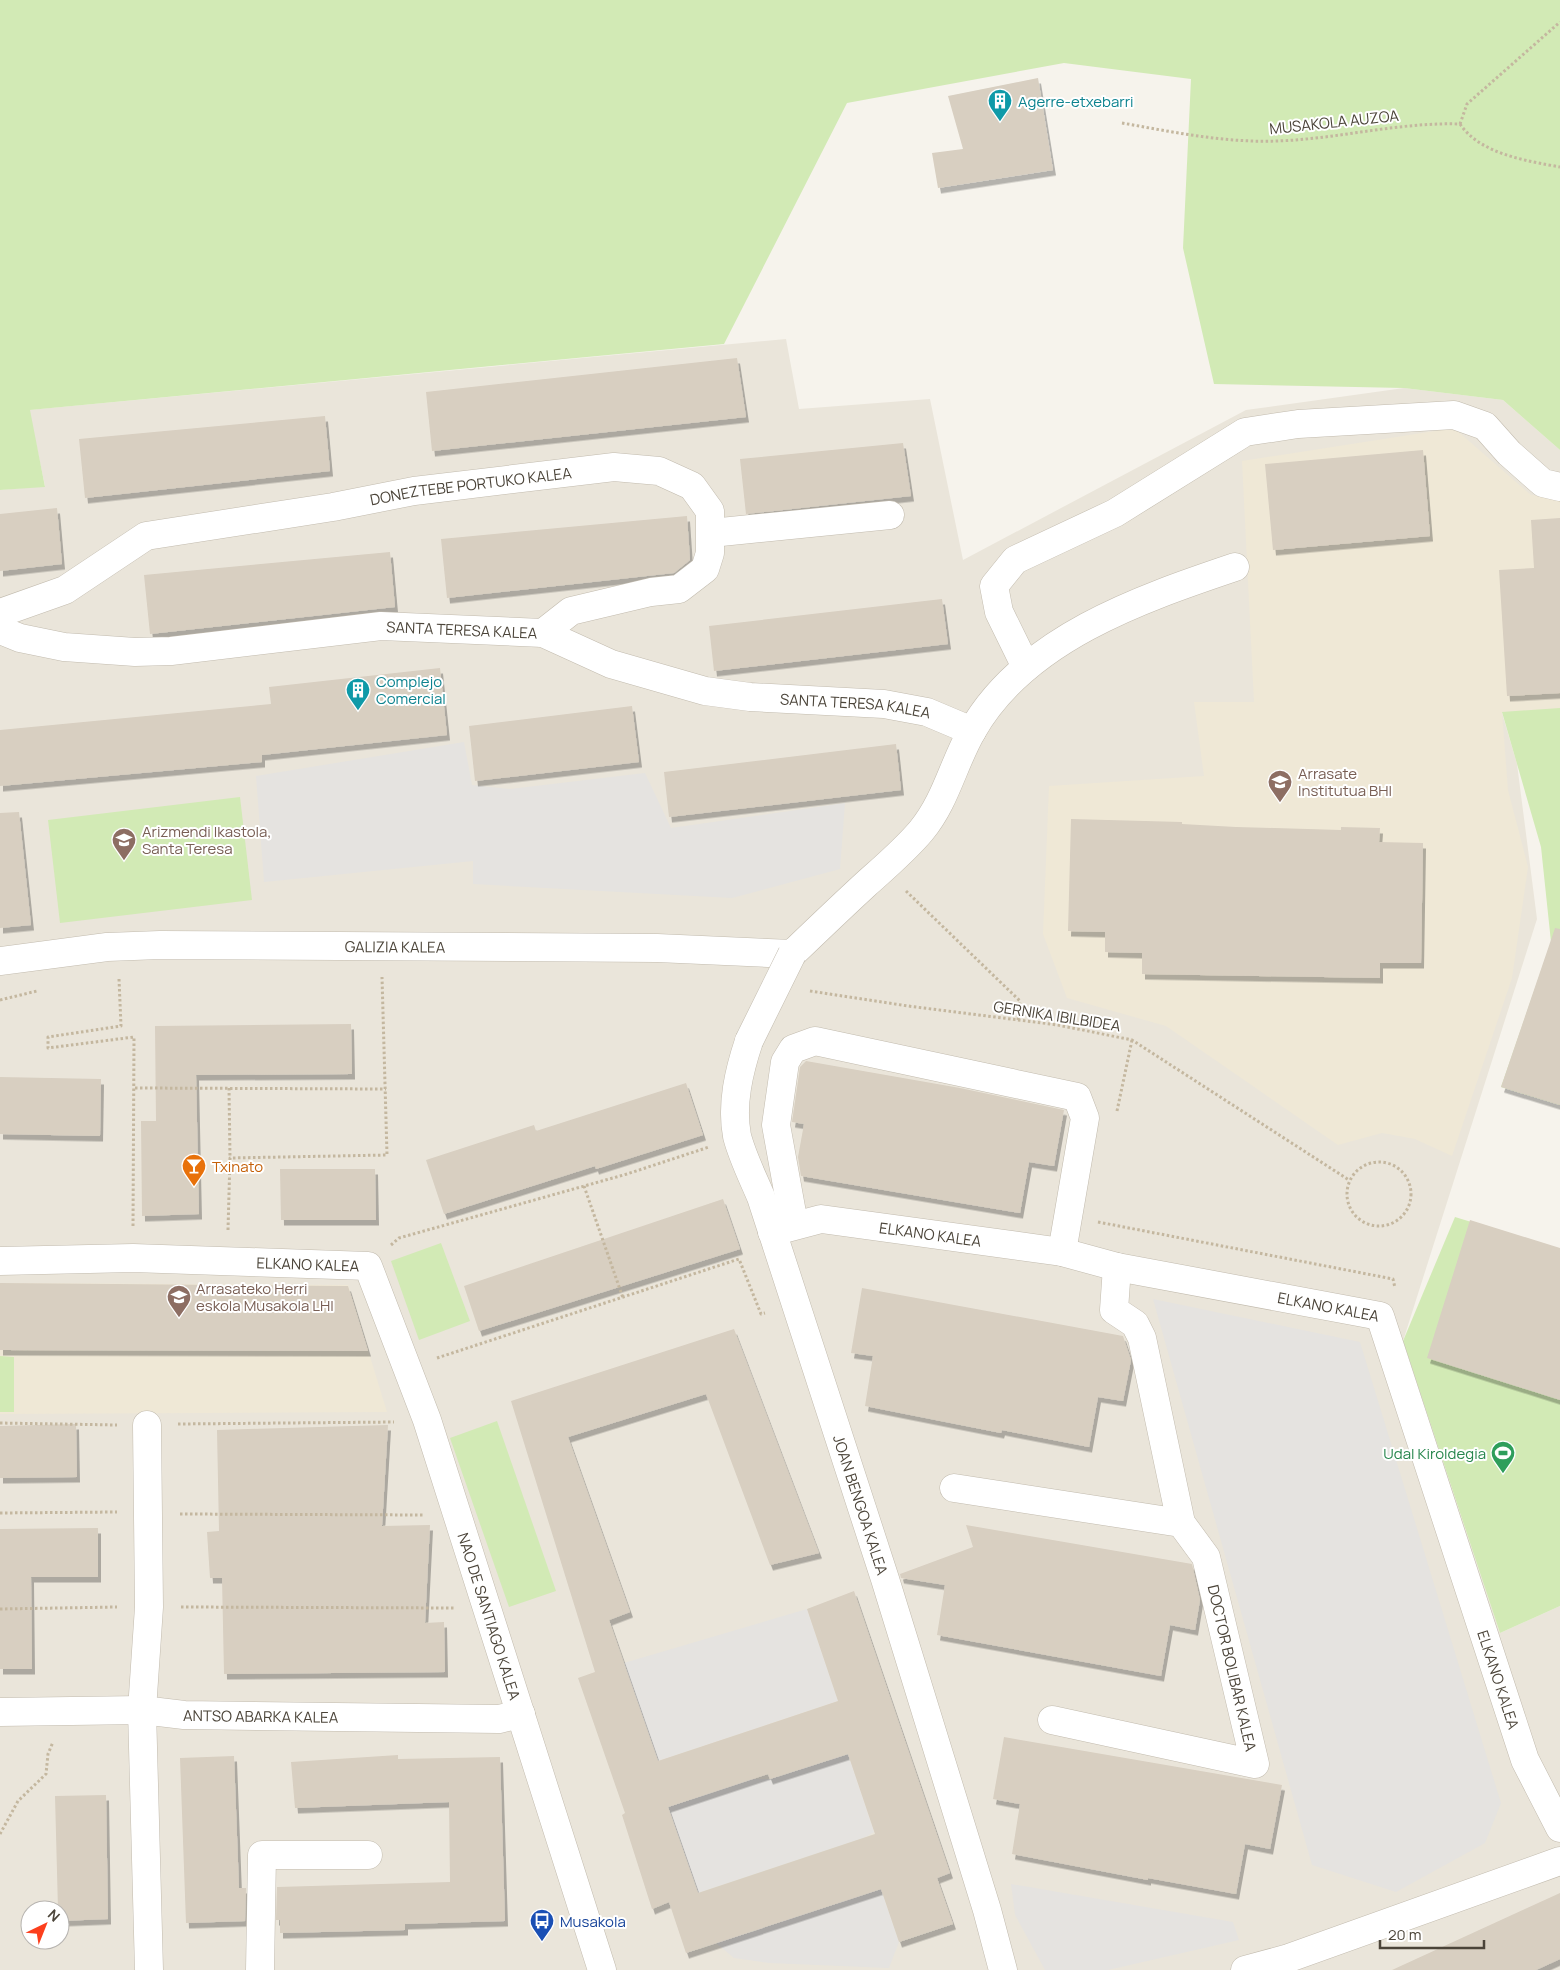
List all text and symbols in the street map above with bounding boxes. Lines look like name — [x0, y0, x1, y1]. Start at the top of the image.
building icon: Agerre-etxebarri — [987, 88, 1013, 122]
place label: Agerre-etxebarri — [1018, 91, 1134, 112]
street label: MUSAKOLA AUZOA — [1268, 105, 1400, 139]
street label: DONEZTEBE PORTUKO KALEA — [368, 462, 573, 510]
street label: SANTA TERESA KALEA — [386, 616, 538, 643]
place label: Complejo Comercial — [376, 671, 446, 709]
building icon: Complejo Comercial — [345, 677, 371, 711]
street label: SANTA TERESA KALEA — [780, 688, 933, 723]
place label: Arrasate Institutua BHI — [1298, 763, 1392, 801]
school or university icon: Arrasate Institutua BHI — [1267, 769, 1293, 803]
place label: Arizmendi Ikastola, Santa Teresa — [142, 821, 271, 859]
school or university icon: Arizmendi Ikastola, Santa Teresa — [111, 827, 137, 861]
street label: GALIZIA KALEA — [345, 936, 446, 957]
street label: GERNIKA IBILBIDEA — [992, 996, 1123, 1036]
bar icon: Txinato — [181, 1153, 207, 1187]
place label: Txinato — [212, 1156, 263, 1177]
street label: ELKANO KALEA — [878, 1217, 983, 1251]
street label: ELKANO KALEA — [256, 1252, 360, 1276]
place label: Arrasateko Herri eskola Musakola LHI — [196, 1278, 334, 1316]
school or university icon: Arrasateko Herri eskola Musakola LHI — [166, 1284, 192, 1318]
street label: ELKANO KALEA — [1276, 1287, 1381, 1326]
street label: JOAN BENGOA KALEA — [828, 1432, 894, 1578]
sports icon: Udal Kiroldegia — [1490, 1440, 1516, 1474]
place label: Udal Kiroldegia — [1383, 1443, 1486, 1464]
street label: NAO DE SANTIAGO KALEA — [453, 1530, 526, 1703]
street label: DOCTOR BOLIBAR KALEA — [1203, 1583, 1262, 1754]
street label: ELKANO KALEA — [1473, 1627, 1525, 1732]
street label: ANTSO ABARKA KALEA — [183, 1704, 339, 1727]
north arrow — [20, 1900, 70, 1950]
text: N — [44, 1905, 64, 1926]
bus stop icon: Musakola — [529, 1908, 555, 1942]
place label: Musakola — [560, 1911, 626, 1932]
scale bar — [1380, 1918, 1484, 1950]
text: 20 m — [1388, 1924, 1421, 1945]

